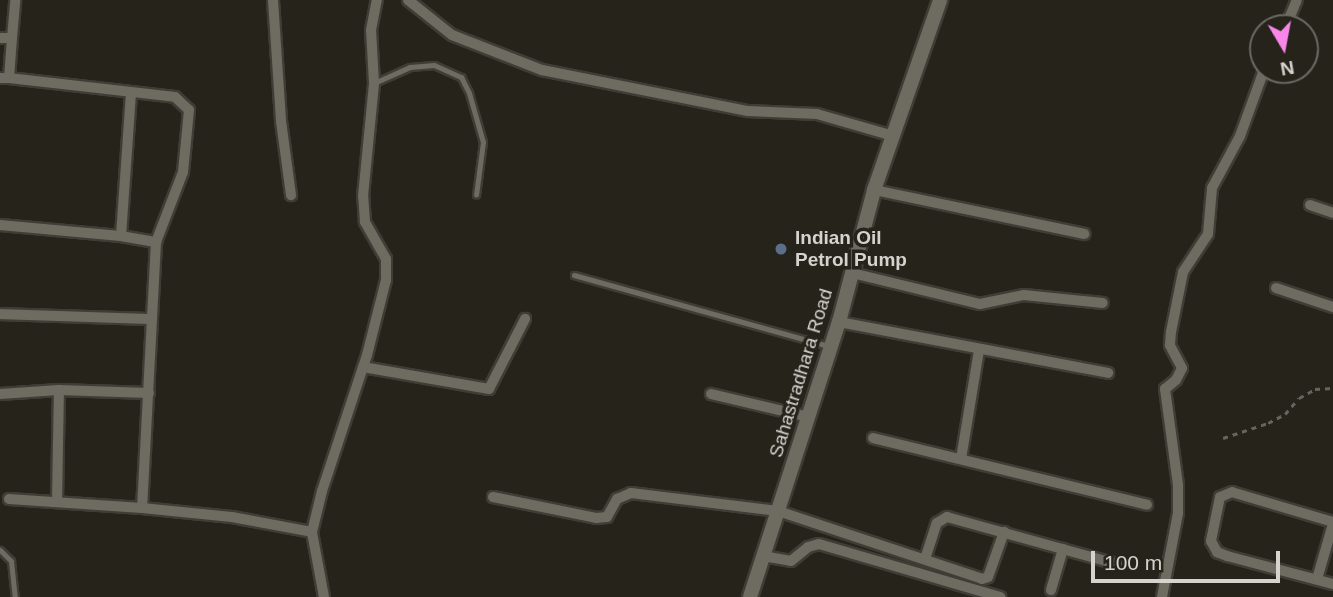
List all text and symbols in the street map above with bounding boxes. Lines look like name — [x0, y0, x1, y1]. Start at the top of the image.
north arrow — [1249, 14, 1319, 84]
text: N — [1279, 57, 1296, 80]
place label: Indian Oil Petrol Pump — [795, 227, 907, 271]
marker: Indian Oil Petrol Pump — [773, 241, 789, 257]
street label: Sahastradhara Road — [764, 286, 838, 460]
scale bar — [1095, 538, 1284, 582]
text: 100 m — [1104, 551, 1162, 574]

